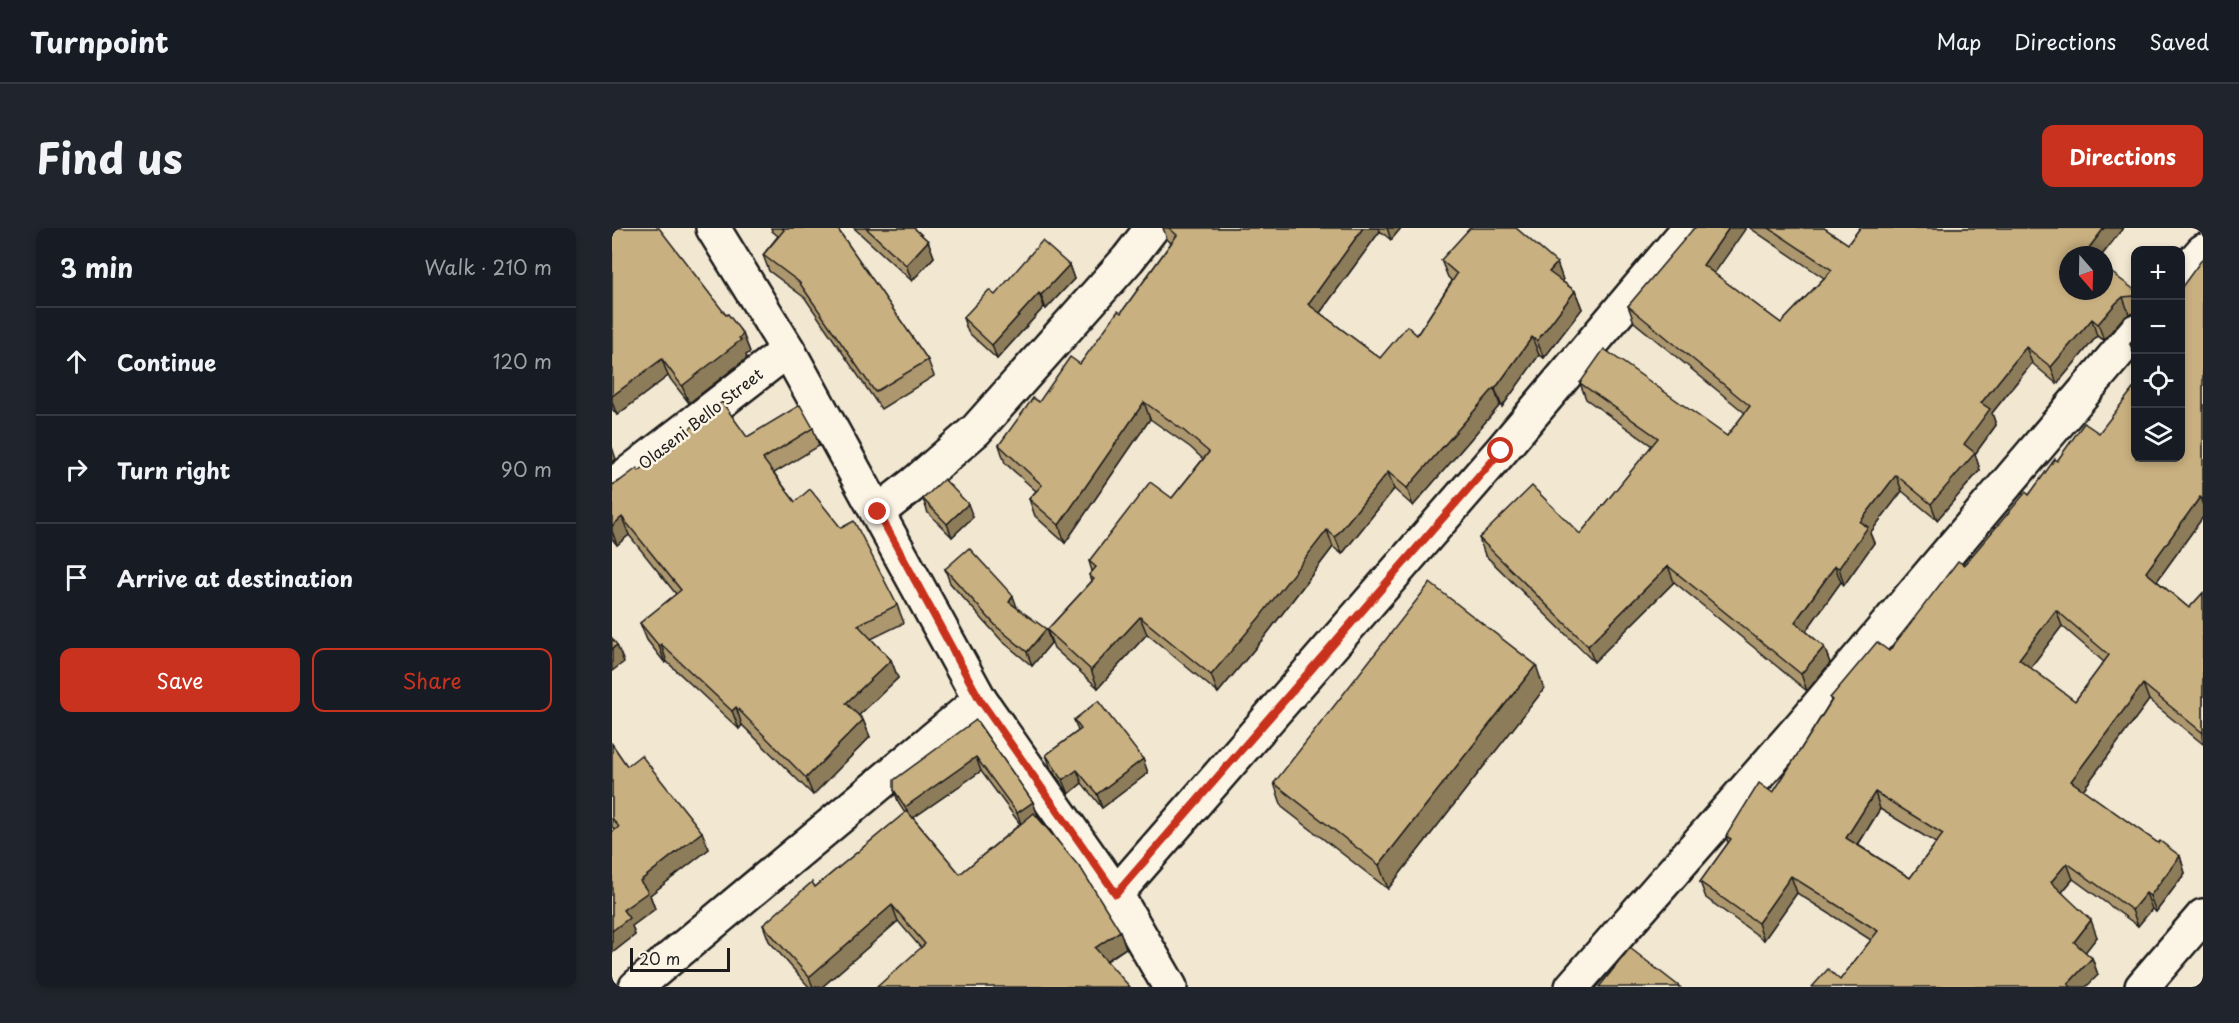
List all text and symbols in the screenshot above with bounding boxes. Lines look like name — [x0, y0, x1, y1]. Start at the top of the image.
text: Turnpoint — [30, 20, 169, 63]
text: Map — [1936, 25, 1981, 57]
text: Directions — [2014, 25, 2116, 57]
text: Saved — [2149, 25, 2209, 57]
text: Find us — [36, 125, 183, 188]
button: Directions — [2042, 125, 2203, 187]
north arrow — [2059, 246, 2113, 300]
map controls — [2131, 246, 2185, 462]
button: + — [2131, 246, 2185, 300]
text: 3 min — [60, 248, 133, 287]
text: Walk · 210 m — [425, 252, 552, 282]
button: − — [2131, 300, 2185, 354]
icon: ahead — [60, 345, 93, 378]
text: Continue — [117, 345, 216, 378]
text: 120 m — [493, 346, 552, 376]
button: locate — [2131, 354, 2185, 408]
street label: Olaseni Bello Street — [633, 361, 768, 474]
button: layers — [2131, 408, 2185, 462]
route start — [1487, 437, 1513, 463]
icon: right — [60, 453, 93, 486]
text: Turn right — [117, 453, 230, 486]
text: 90 m — [501, 454, 552, 484]
route end — [864, 498, 890, 524]
icon: arrive — [60, 561, 93, 594]
text: Arrive at destination — [117, 561, 353, 594]
button: Save — [60, 648, 300, 712]
button: Share — [312, 648, 552, 712]
scale bar — [630, 945, 730, 972]
text: 20 m — [639, 946, 680, 970]

